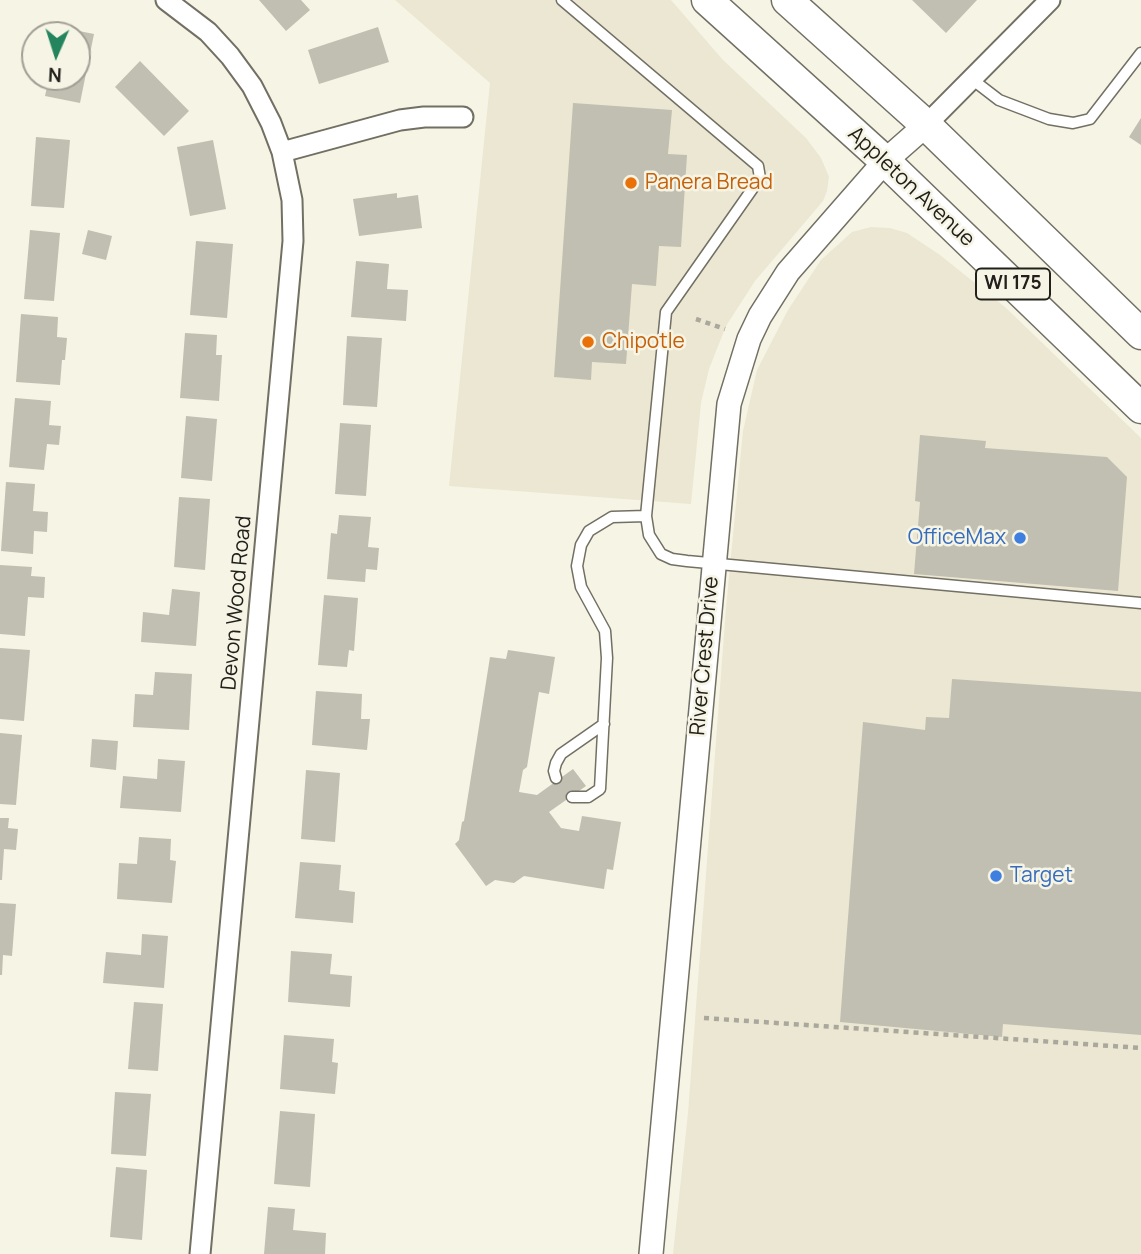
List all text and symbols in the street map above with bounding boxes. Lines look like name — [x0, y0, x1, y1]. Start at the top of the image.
north arrow — [21, 21, 91, 91]
text: N — [48, 62, 63, 88]
street label: Appleton Avenue — [842, 122, 980, 252]
place label: Panera Bread — [645, 170, 773, 196]
marker: Panera Bread — [623, 175, 639, 191]
road number: WI 175 — [976, 268, 1050, 300]
place label: Chipotle — [602, 329, 685, 355]
marker: Chipotle — [580, 334, 596, 350]
street label: Devon Wood Road — [217, 515, 257, 691]
place label: OfficeMax — [908, 525, 1006, 551]
marker: OfficeMax — [1012, 530, 1028, 546]
street label: River Crest Drive — [685, 575, 725, 737]
place label: Target — [1010, 863, 1073, 889]
marker: Target — [988, 868, 1004, 884]

